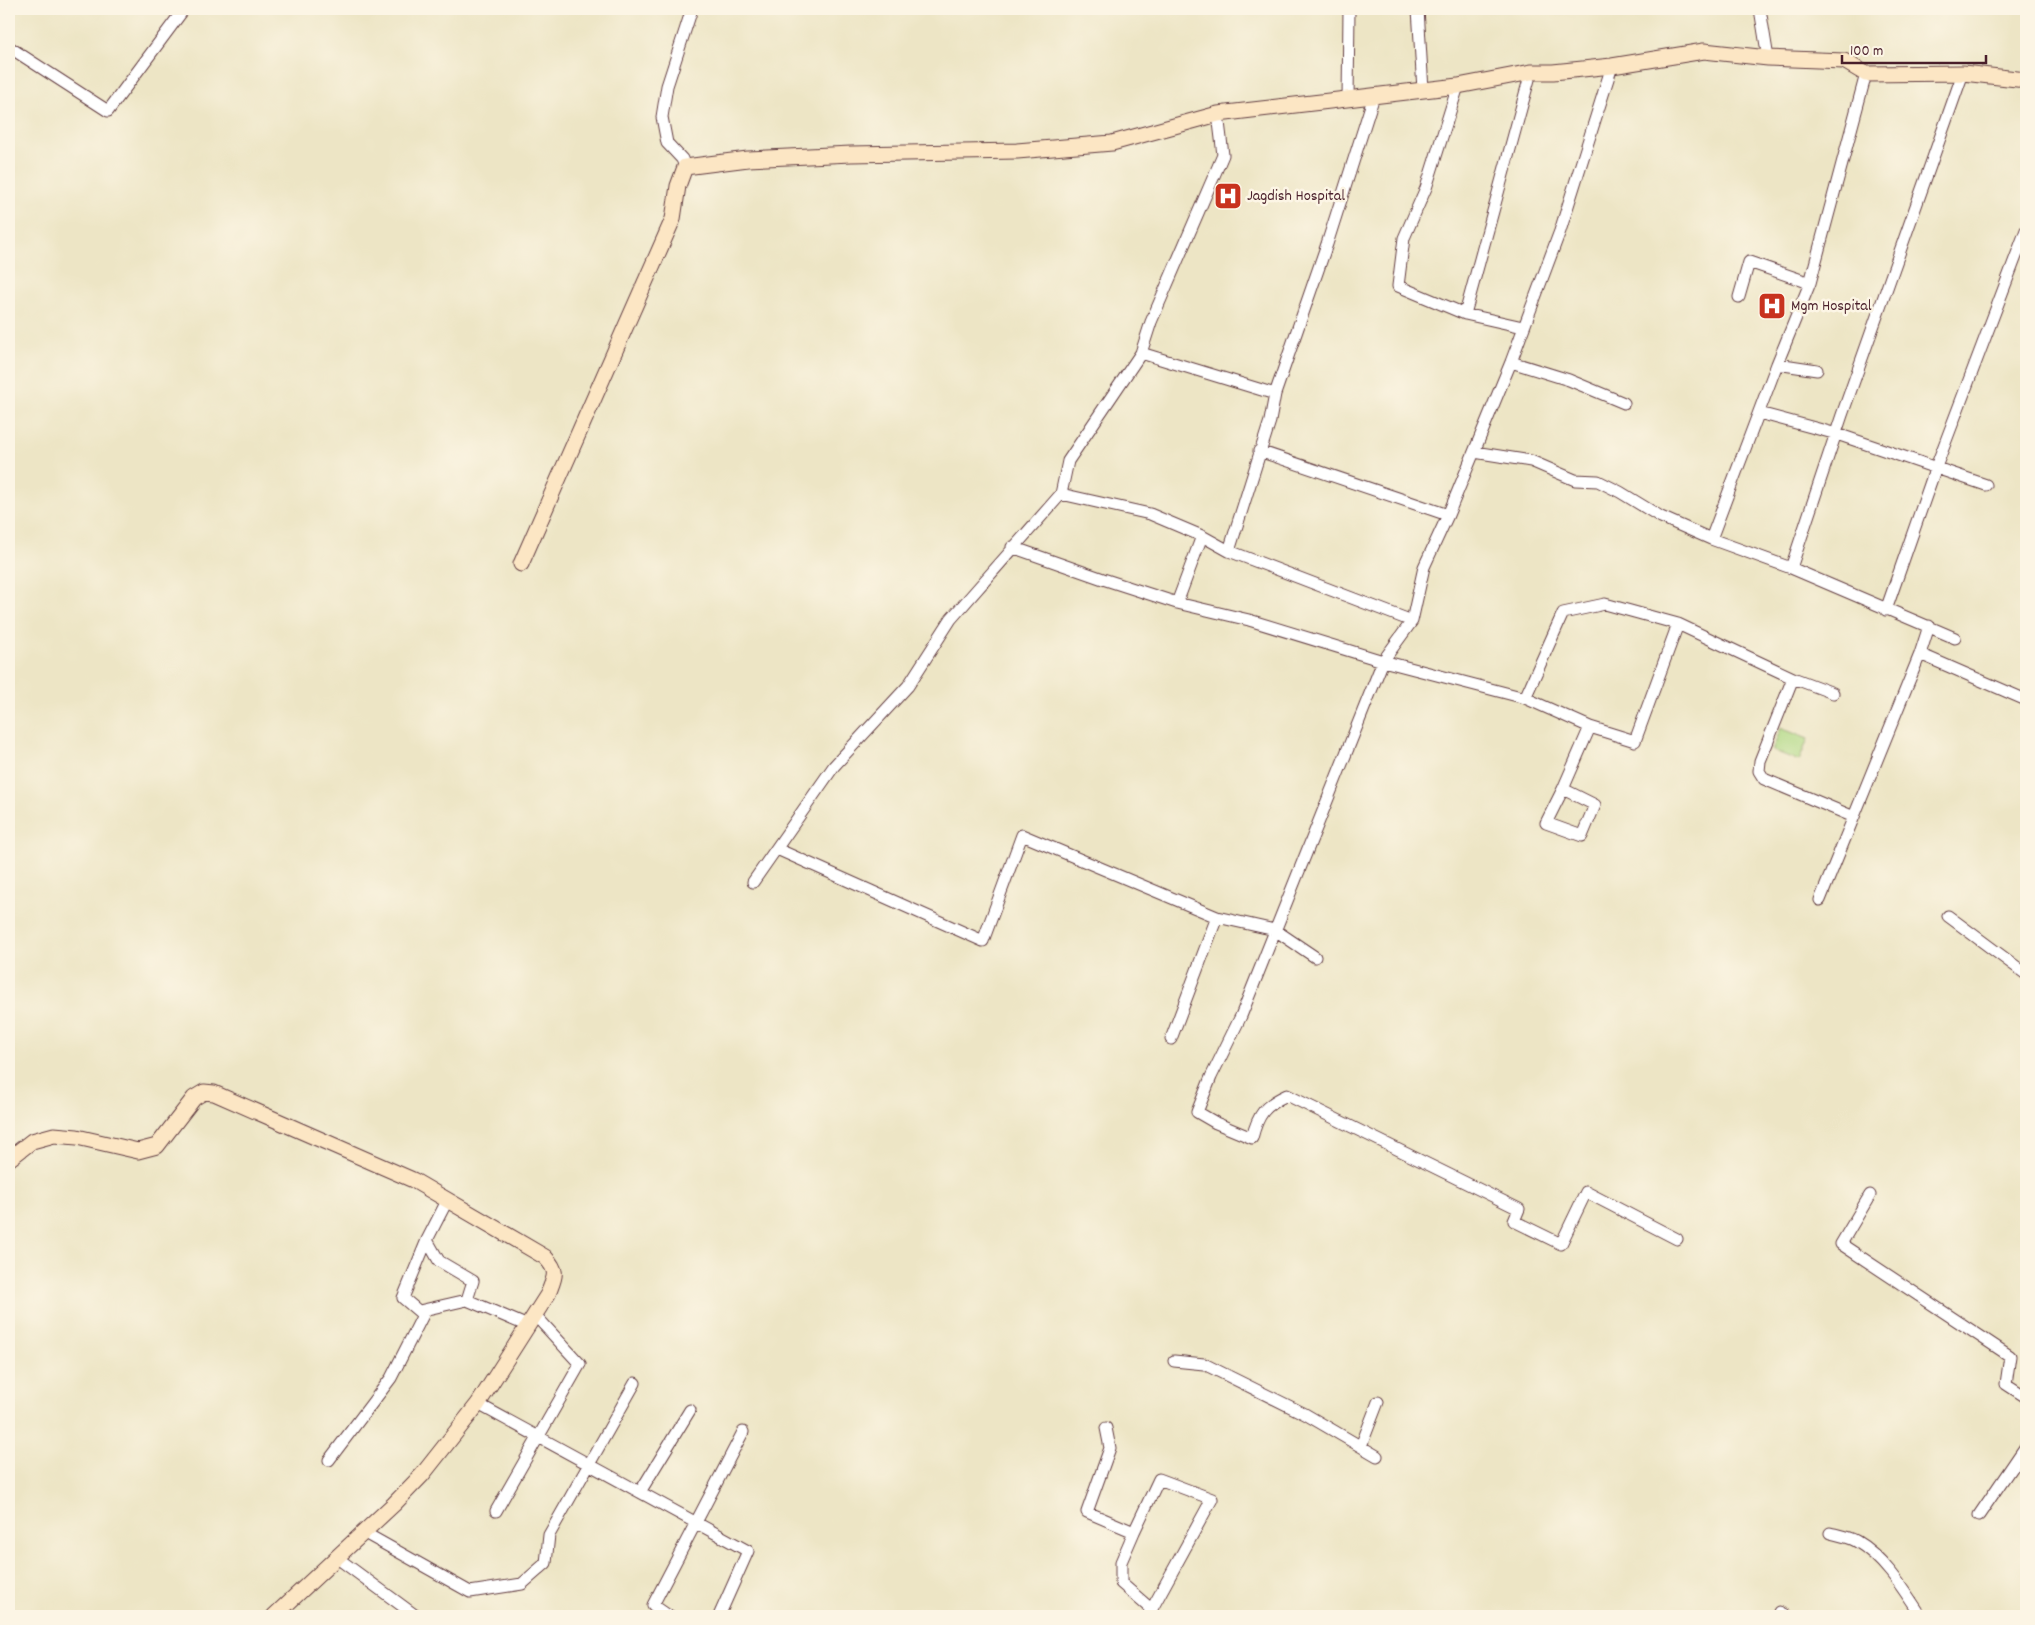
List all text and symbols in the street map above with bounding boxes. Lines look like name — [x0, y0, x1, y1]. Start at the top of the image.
scale bar — [1842, 32, 1986, 64]
text: 100 m — [1850, 41, 1883, 63]
hospital icon: Jagdish Hospital — [1213, 181, 1243, 211]
place label: Jagdish Hospital — [1247, 185, 1345, 208]
hospital icon: Mgm Hospital — [1757, 291, 1787, 321]
place label: Mgm Hospital — [1791, 295, 1872, 318]

